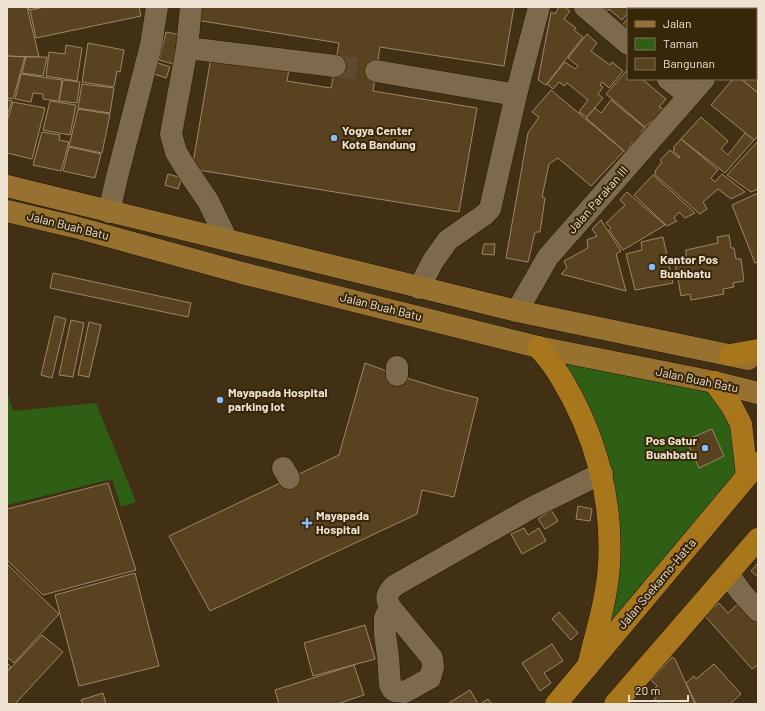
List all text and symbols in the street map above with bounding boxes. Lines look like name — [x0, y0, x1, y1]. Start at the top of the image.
legend — [627, 8, 757, 80]
text: Jalan — [663, 16, 691, 30]
text: Taman — [663, 36, 698, 50]
text: Bangunan — [663, 56, 715, 70]
place label: Yogya Center Kota Bandung — [342, 123, 416, 151]
marker: Yogya Center Kota Bandung — [329, 133, 339, 143]
street label: Jalan Parakan III — [564, 163, 630, 236]
street label: Jalan Buah Batu — [26, 208, 111, 242]
place label: Kantor Pos Buahbatu — [660, 252, 718, 280]
marker: Kantor Pos Buahbatu — [647, 262, 657, 272]
street label: Jalan Buah Batu — [339, 289, 424, 323]
street label: Jalan Buah Batu — [655, 363, 740, 395]
place label: Mayapada Hospital parking lot — [228, 385, 328, 413]
marker: Mayapada Hospital parking lot — [215, 395, 225, 405]
place label: Pos Gatur Buahbatu — [646, 433, 697, 461]
marker: Pos Gatur Buahbatu — [700, 443, 710, 453]
place label: Mayapada Hospital — [316, 508, 369, 536]
marker: Mayapada Hospital — [301, 517, 313, 529]
street label: Jalan Soekarno-Hatta — [614, 535, 698, 631]
scale bar — [629, 677, 688, 703]
text: 20 m — [635, 683, 661, 697]

